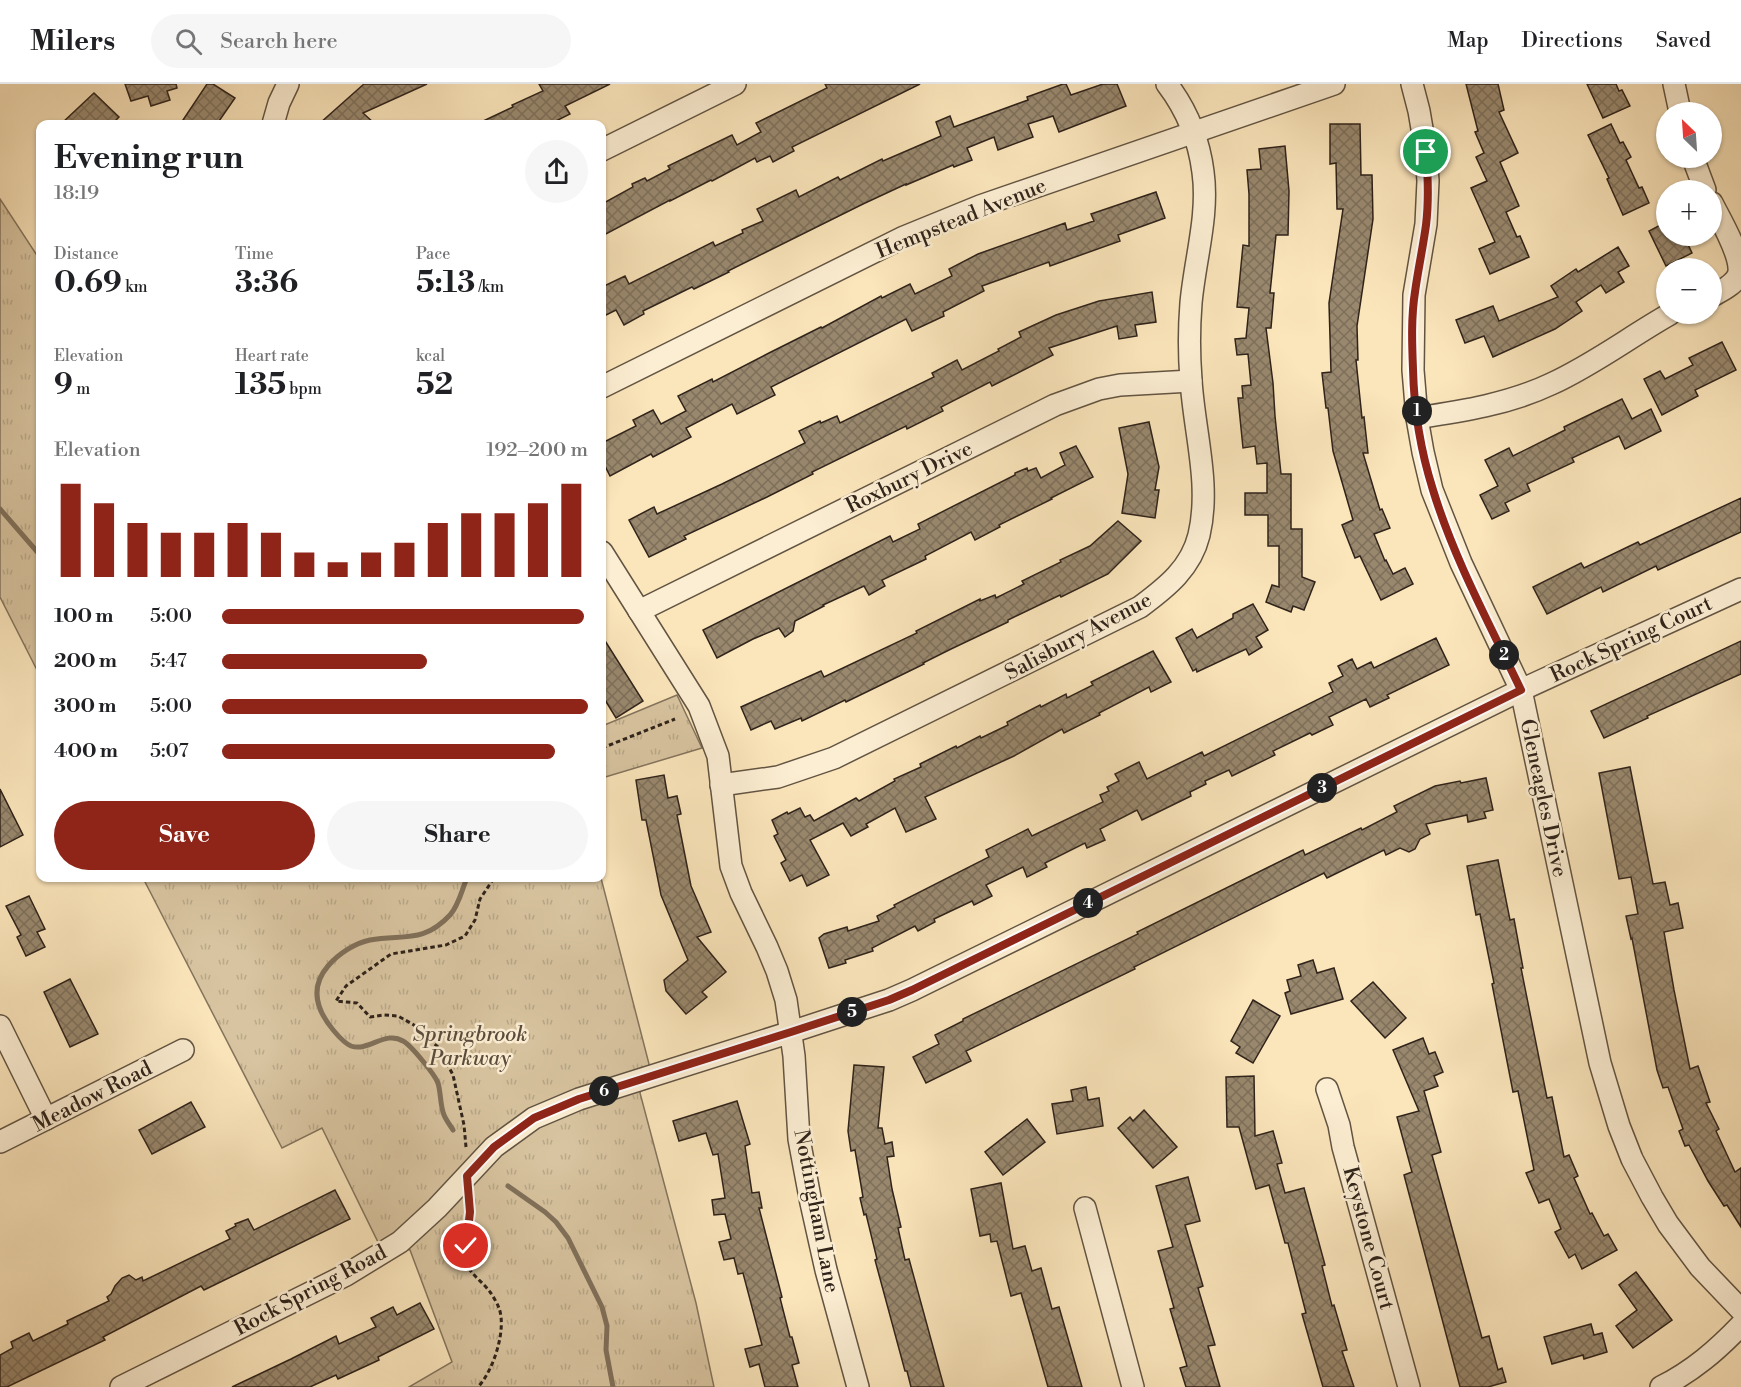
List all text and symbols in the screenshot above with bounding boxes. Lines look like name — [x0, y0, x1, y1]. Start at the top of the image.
search box — [151, 14, 571, 68]
text: Milers — [30, 24, 115, 59]
icon: search — [172, 25, 205, 58]
text: Search here — [220, 28, 338, 55]
text: Map — [1447, 28, 1489, 54]
text: Directions — [1522, 28, 1623, 54]
text: Saved — [1656, 28, 1711, 54]
north arrow — [1656, 102, 1722, 168]
map controls — [1656, 102, 1722, 324]
pin — [1400, 126, 1451, 177]
icon: arrive — [1409, 135, 1442, 168]
text: Evening run — [54, 138, 243, 179]
button: share — [525, 140, 588, 203]
street label: Hempstead Avenue — [872, 173, 1050, 265]
button: + — [1656, 180, 1722, 246]
text: 18:19 — [54, 181, 99, 206]
text: Distance — [54, 244, 119, 264]
text: Time — [235, 244, 274, 264]
text: Pace — [416, 244, 450, 264]
button: − — [1656, 258, 1722, 324]
text: 0.69 — [54, 264, 122, 302]
text: 3:36 — [235, 264, 298, 302]
text: 5:13 — [416, 264, 475, 302]
text: km — [122, 277, 148, 297]
text: /km — [475, 277, 504, 297]
text: Elevation — [54, 346, 123, 366]
text: Heart rate — [235, 346, 309, 366]
text: kcal — [416, 346, 445, 366]
text: 9 — [54, 366, 73, 404]
text: 135 — [235, 366, 286, 404]
text: 52 — [416, 366, 453, 404]
text: m — [73, 379, 90, 399]
text: bpm — [286, 379, 322, 399]
pin: 1 — [1402, 396, 1432, 426]
text: 1 — [1413, 401, 1421, 421]
street label: Roxbury Drive — [842, 436, 977, 520]
text: Elevation — [54, 438, 141, 463]
text: 192–200 m — [486, 438, 588, 463]
street label: Salisbury Avenue — [1001, 587, 1156, 687]
street label: Rock Spring Court — [1546, 591, 1717, 689]
text: 100 m — [54, 604, 113, 629]
text: 5:00 — [150, 604, 192, 629]
pin: 2 — [1489, 640, 1519, 670]
text: 2 — [1499, 645, 1509, 665]
text: 200 m — [54, 649, 117, 674]
text: 5:47 — [150, 649, 187, 674]
text: 300 m — [54, 694, 117, 719]
text: 5:00 — [150, 694, 192, 719]
street label: Gleneagles Drive — [1514, 717, 1572, 880]
text: 400 m — [54, 739, 118, 764]
text: 5:07 — [150, 739, 189, 764]
pin: 3 — [1307, 773, 1337, 803]
text: 3 — [1317, 778, 1327, 798]
button: Save — [54, 801, 315, 870]
button: Share — [327, 801, 588, 870]
pin: 4 — [1073, 888, 1103, 918]
text: 4 — [1083, 893, 1093, 913]
pin: 5 — [837, 997, 867, 1027]
text: 5 — [847, 1002, 857, 1022]
park label: Springbrook Parkway — [413, 1022, 527, 1072]
street label: Meadow Road — [28, 1056, 157, 1138]
pin: 6 — [589, 1076, 619, 1106]
text: 6 — [599, 1081, 609, 1101]
street label: Nottingham Lane — [787, 1127, 845, 1295]
street label: Keystone Court — [1336, 1164, 1400, 1313]
pin — [440, 1220, 491, 1271]
icon: check — [449, 1229, 482, 1262]
street label: Rock Spring Road — [230, 1240, 391, 1342]

